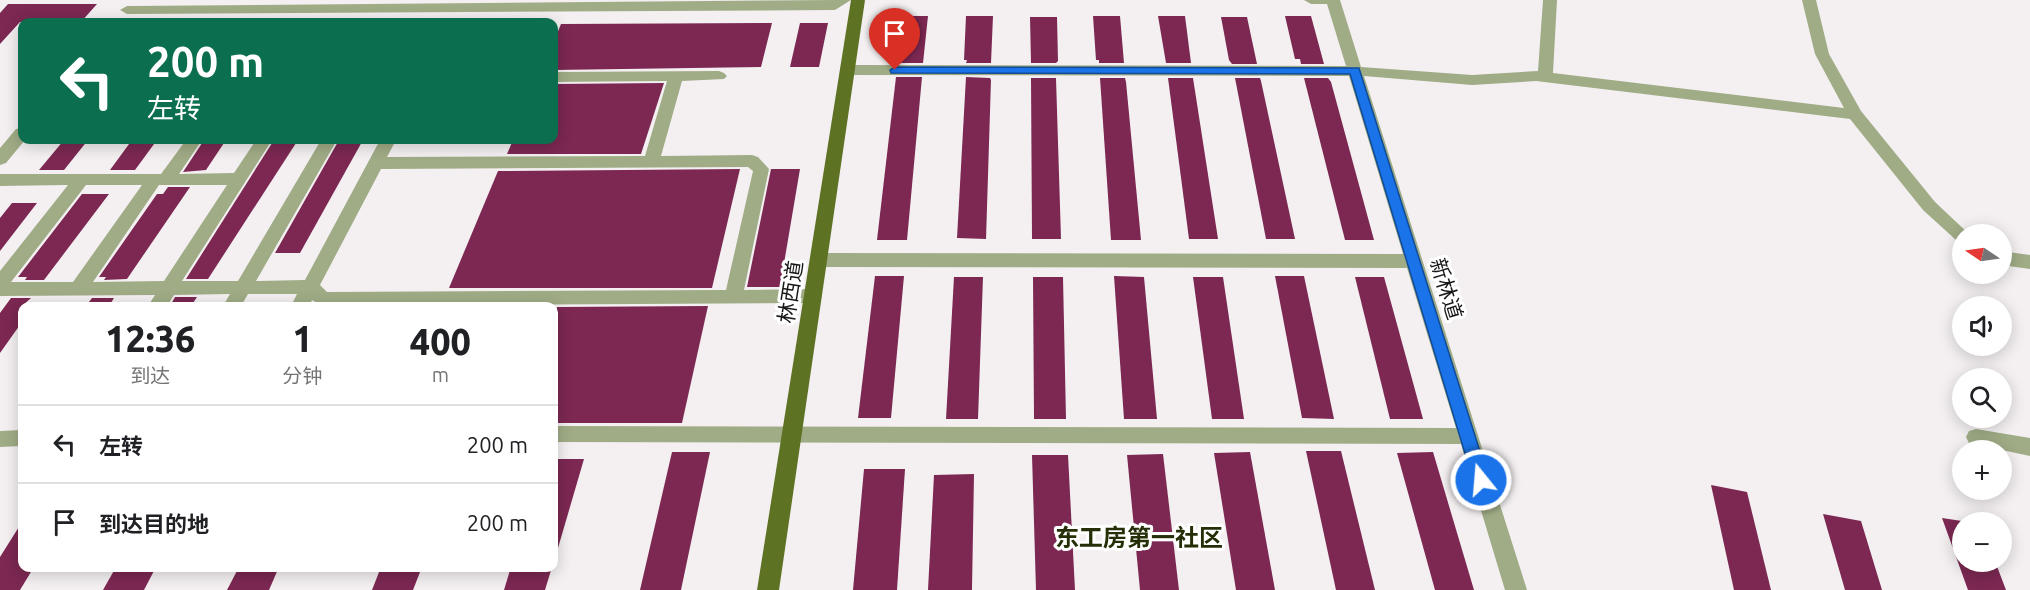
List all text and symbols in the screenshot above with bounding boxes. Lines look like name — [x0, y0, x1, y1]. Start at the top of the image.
pin — [869, 8, 920, 70]
icon: arrive — [878, 17, 911, 50]
text: 200 m — [147, 38, 264, 85]
icon: left — [48, 42, 126, 120]
text: 左转 — [147, 93, 201, 123]
north arrow — [1952, 224, 2012, 284]
map controls — [1952, 224, 2012, 572]
street label: 新林道 — [1426, 255, 1468, 322]
street label: 林西道 — [773, 259, 807, 325]
button: sound — [1952, 296, 2012, 356]
text: 12:36 — [105, 318, 195, 359]
text: 1 — [292, 318, 313, 359]
text: 400 — [410, 321, 471, 362]
text: m — [432, 363, 449, 386]
text: 到达 — [130, 364, 170, 387]
text: 分钟 — [283, 364, 323, 387]
button: search — [1952, 368, 2012, 428]
icon: left — [48, 428, 81, 461]
text: 200 m — [467, 432, 528, 457]
text: 左转 — [99, 433, 143, 458]
button: + — [1952, 440, 2012, 500]
position arrow — [1449, 448, 1513, 512]
icon: arrive — [48, 506, 81, 539]
text: 200 m — [467, 510, 528, 535]
text: 到达目的地 — [99, 511, 209, 536]
button: − — [1952, 512, 2012, 572]
district label: 东工房第一社区 — [1055, 524, 1223, 551]

